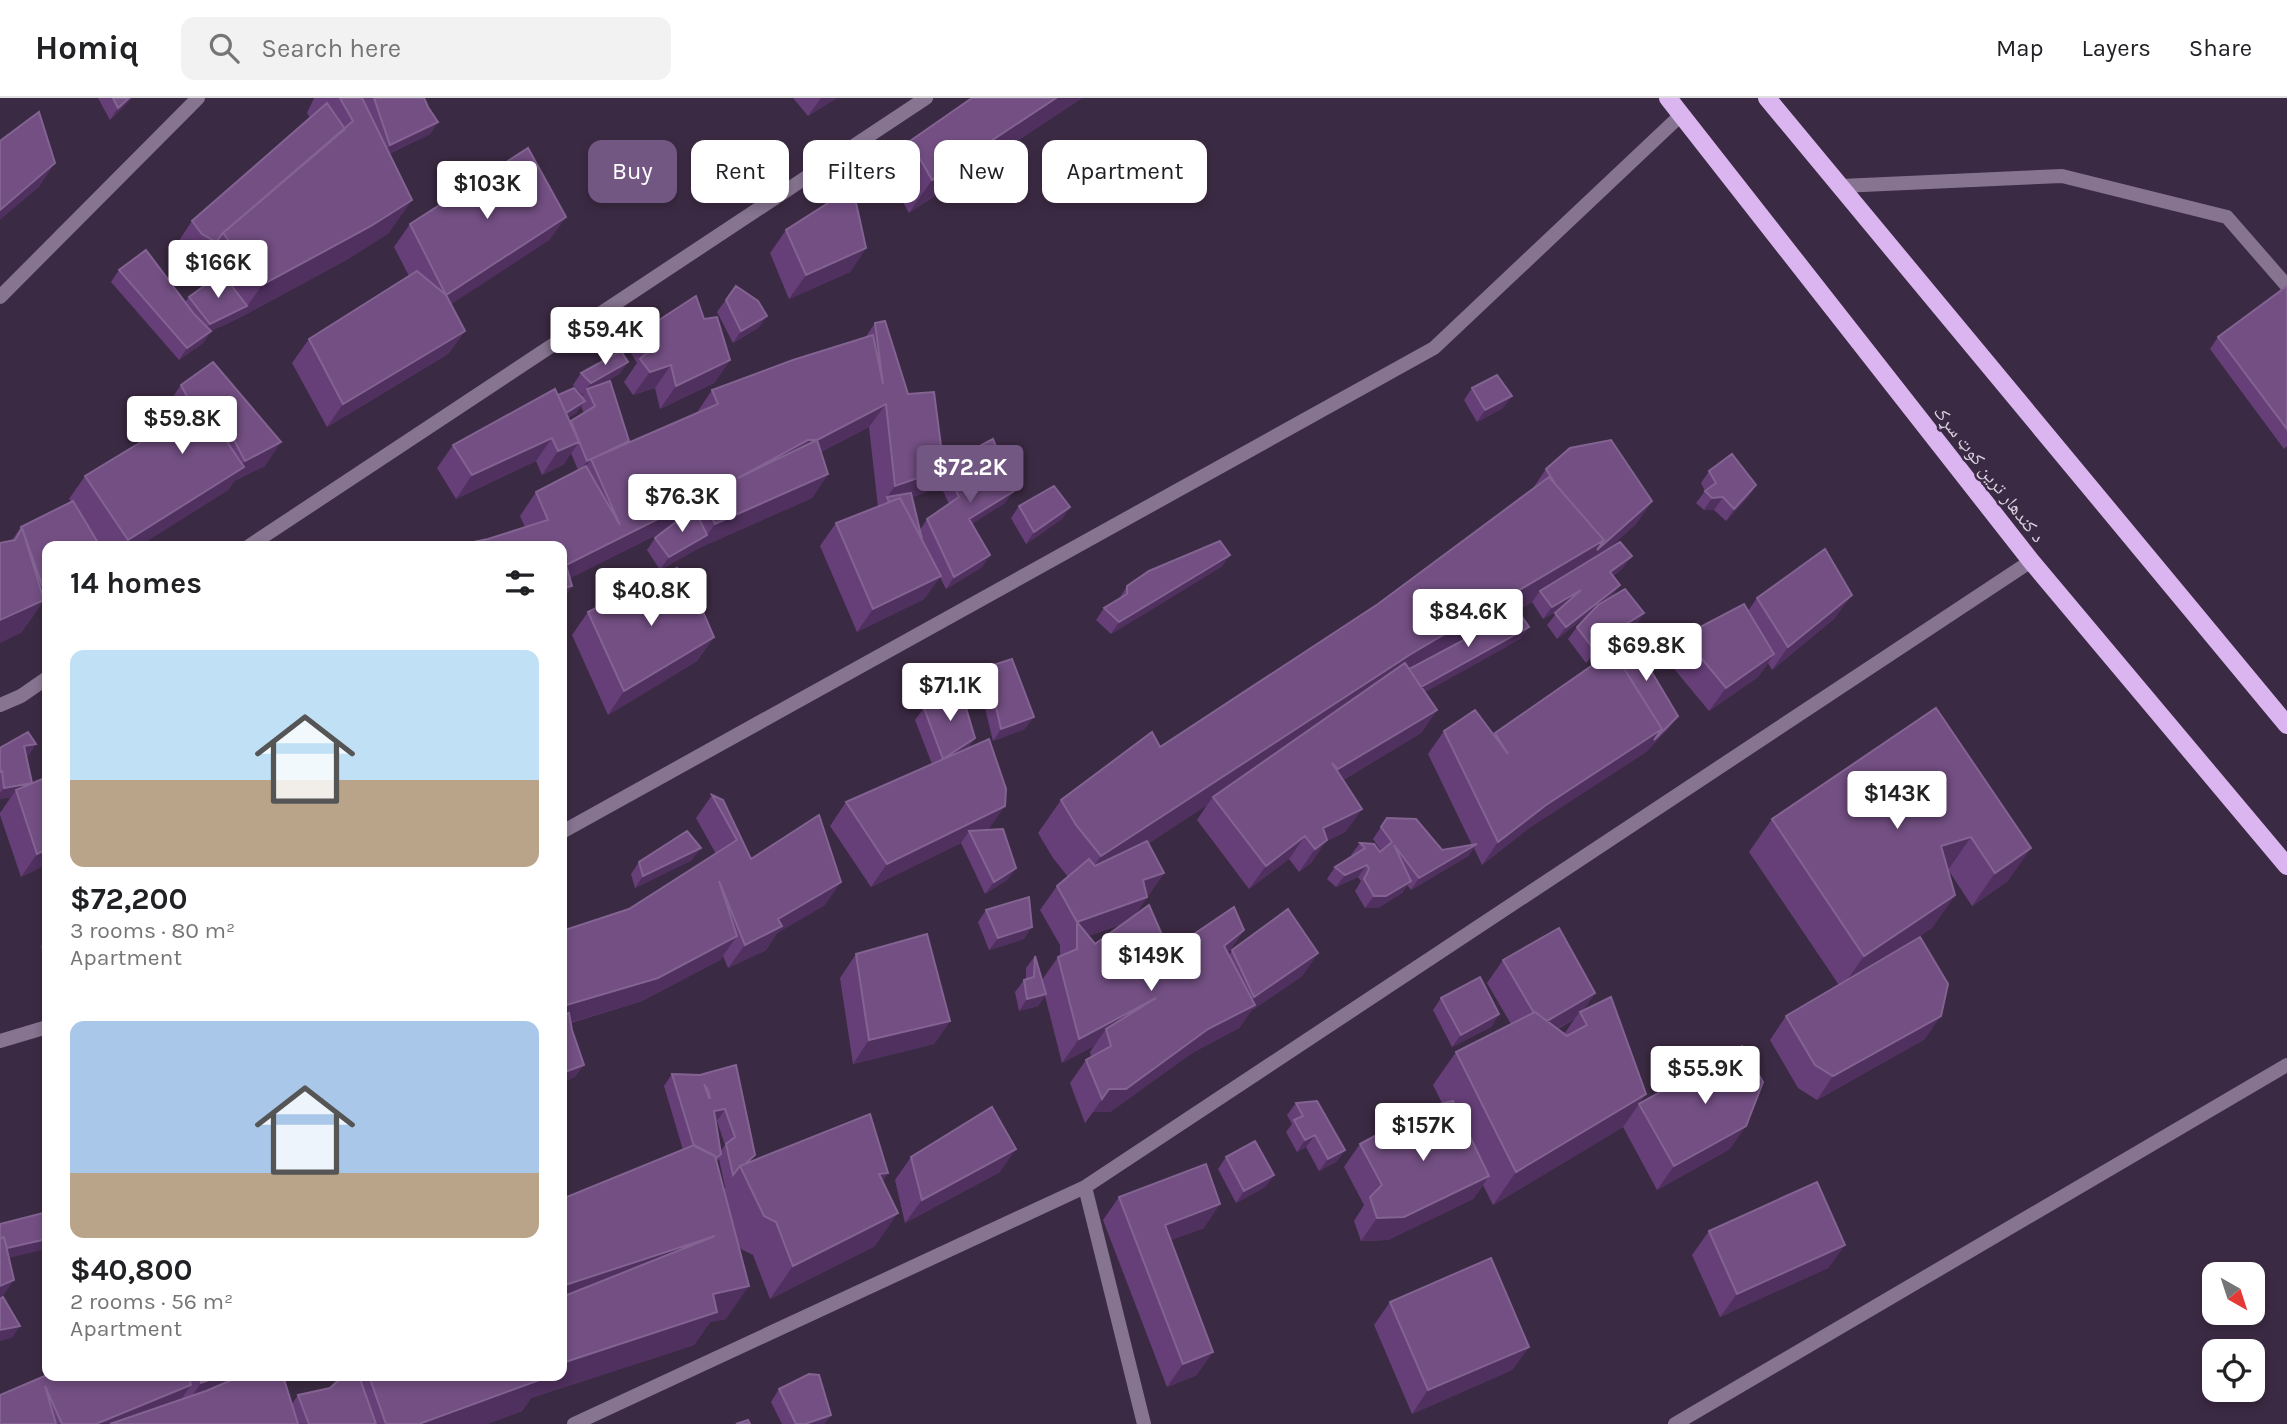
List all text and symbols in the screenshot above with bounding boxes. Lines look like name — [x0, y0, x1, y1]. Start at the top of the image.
search box — [181, 17, 671, 80]
text: Homiq — [35, 29, 139, 67]
icon: search — [205, 29, 243, 67]
text: Search here — [261, 33, 401, 64]
text: Map — [1996, 34, 2044, 62]
text: Layers — [2082, 34, 2151, 62]
text: Share — [2189, 34, 2252, 62]
chip: Buy — [588, 140, 677, 203]
chip: Rent — [691, 140, 789, 203]
chip: Filters — [803, 140, 920, 203]
chip: New — [934, 140, 1028, 203]
chip: Apartment — [1042, 140, 1207, 203]
pin: $103K — [438, 162, 536, 221]
text: $103K — [453, 170, 521, 197]
pin: $166K — [169, 240, 267, 300]
text: $166K — [184, 249, 252, 276]
pin: $59.4K — [548, 308, 662, 367]
text: $59.4K — [567, 316, 643, 343]
pin: $59.8K — [125, 396, 239, 456]
street label: د کندهار ترين کوټ سړک — [1928, 401, 2049, 547]
text: $59.8K — [143, 405, 221, 432]
pin: $72.2K — [913, 446, 1027, 505]
text: $72.2K — [932, 454, 1008, 481]
pin: $76.3K — [625, 474, 739, 534]
text: $76.3K — [644, 483, 720, 510]
icon: filters — [501, 564, 539, 602]
text: 14 homes — [70, 565, 202, 601]
pin: $40.8K — [594, 568, 708, 628]
text: $40.8K — [612, 577, 690, 604]
pin: $84.6K — [1411, 589, 1525, 649]
text: $84.6K — [1429, 598, 1507, 625]
pin: $69.8K — [1589, 624, 1703, 683]
text: $69.8K — [1607, 632, 1685, 659]
pin: $71.1K — [893, 664, 1007, 723]
text: $71.1K — [918, 672, 982, 699]
icon: home — [242, 696, 368, 822]
pin: $143K — [1848, 772, 1946, 831]
text: $143K — [1863, 780, 1931, 807]
text: $72,200 — [70, 881, 187, 917]
text: 3 rooms · 80 m² — [70, 917, 235, 944]
pin: $149K — [1102, 934, 1200, 993]
text: $149K — [1118, 942, 1184, 969]
text: Apartment — [70, 944, 182, 971]
pin: $55.9K — [1648, 1046, 1762, 1106]
text: $55.9K — [1667, 1055, 1743, 1082]
icon: home — [242, 1067, 368, 1193]
pin: $157K — [1374, 1104, 1472, 1163]
text: $157K — [1391, 1112, 1455, 1139]
text: $40,800 — [70, 1252, 192, 1288]
north arrow — [2202, 1262, 2264, 1325]
map controls — [2202, 1262, 2265, 1402]
text: 2 rooms · 56 m² — [70, 1288, 233, 1315]
text: Apartment — [70, 1315, 182, 1342]
button: locate — [2202, 1339, 2265, 1402]

